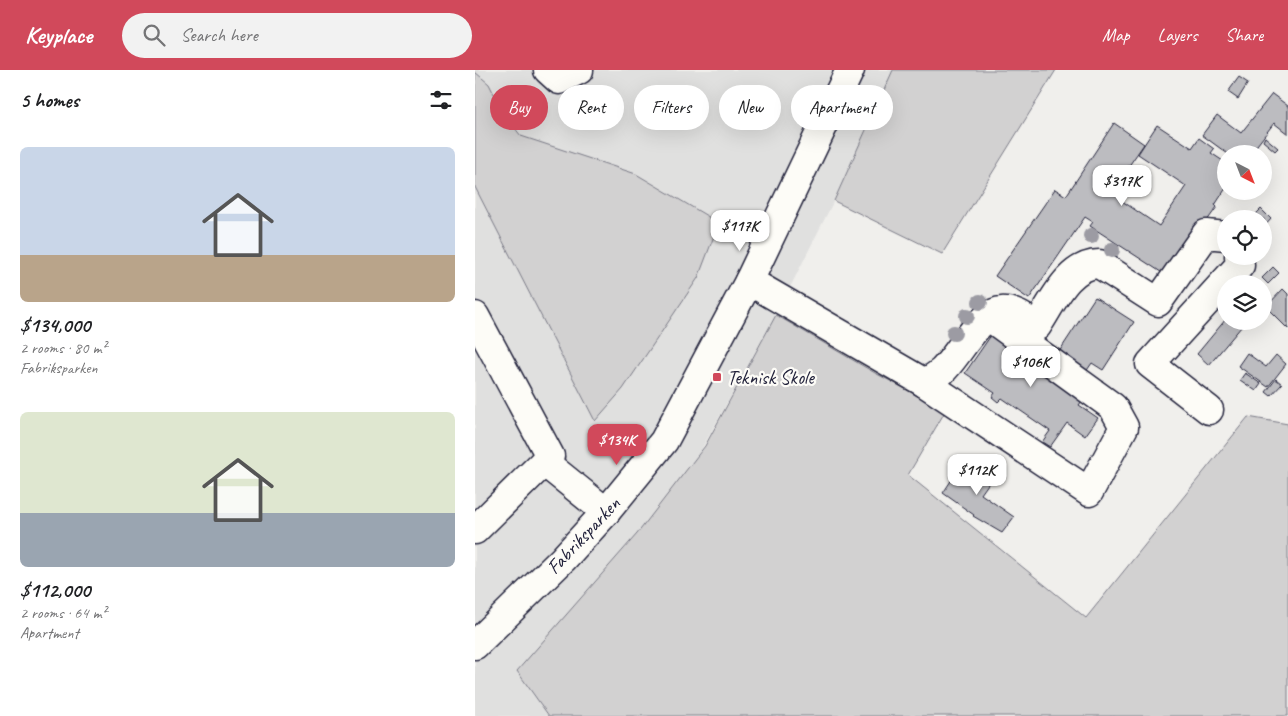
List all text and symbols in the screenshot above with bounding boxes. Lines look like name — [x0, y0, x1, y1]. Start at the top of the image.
search box — [122, 13, 472, 58]
text: Keyplace — [25, 20, 92, 50]
icon: search — [140, 21, 168, 49]
text: Search here — [180, 23, 258, 47]
text: Map — [1102, 24, 1130, 46]
text: Layers — [1158, 24, 1197, 46]
text: Share — [1225, 24, 1263, 46]
chip: Buy — [490, 85, 548, 130]
chip: Rent — [558, 85, 624, 130]
chip: Filters — [634, 85, 709, 130]
chip: New — [719, 85, 781, 130]
chip: Apartment — [791, 85, 893, 130]
icon: filters — [427, 86, 455, 114]
text: 5 homes — [20, 87, 79, 113]
north arrow — [1217, 145, 1273, 200]
map controls — [1217, 145, 1272, 330]
pin: $317K — [1087, 164, 1157, 207]
text: $317K — [1104, 171, 1140, 191]
icon: home — [193, 180, 283, 270]
pin: $117K — [705, 210, 775, 252]
button: locate — [1217, 210, 1272, 265]
text: $117K — [722, 216, 758, 236]
button: layers — [1217, 275, 1272, 330]
text: $134,000 — [20, 312, 90, 338]
text: 2 rooms · 80 m² — [20, 338, 106, 358]
pin: $106K — [996, 346, 1066, 388]
text: $106K — [1012, 352, 1050, 372]
text: Fabriksparken — [20, 358, 98, 378]
place label: Teknisk Skole — [727, 365, 815, 390]
marker: Teknisk Skole — [711, 371, 723, 383]
pin: $134K — [582, 424, 652, 466]
text: $134K — [599, 430, 635, 450]
icon: home — [193, 445, 283, 535]
pin: $112K — [942, 454, 1012, 496]
text: $112K — [959, 460, 995, 480]
street label: Fabriksparken — [541, 491, 626, 579]
text: $112,000 — [20, 577, 90, 603]
text: 2 rooms · 64 m² — [20, 603, 106, 623]
text: Apartment — [20, 623, 79, 643]

